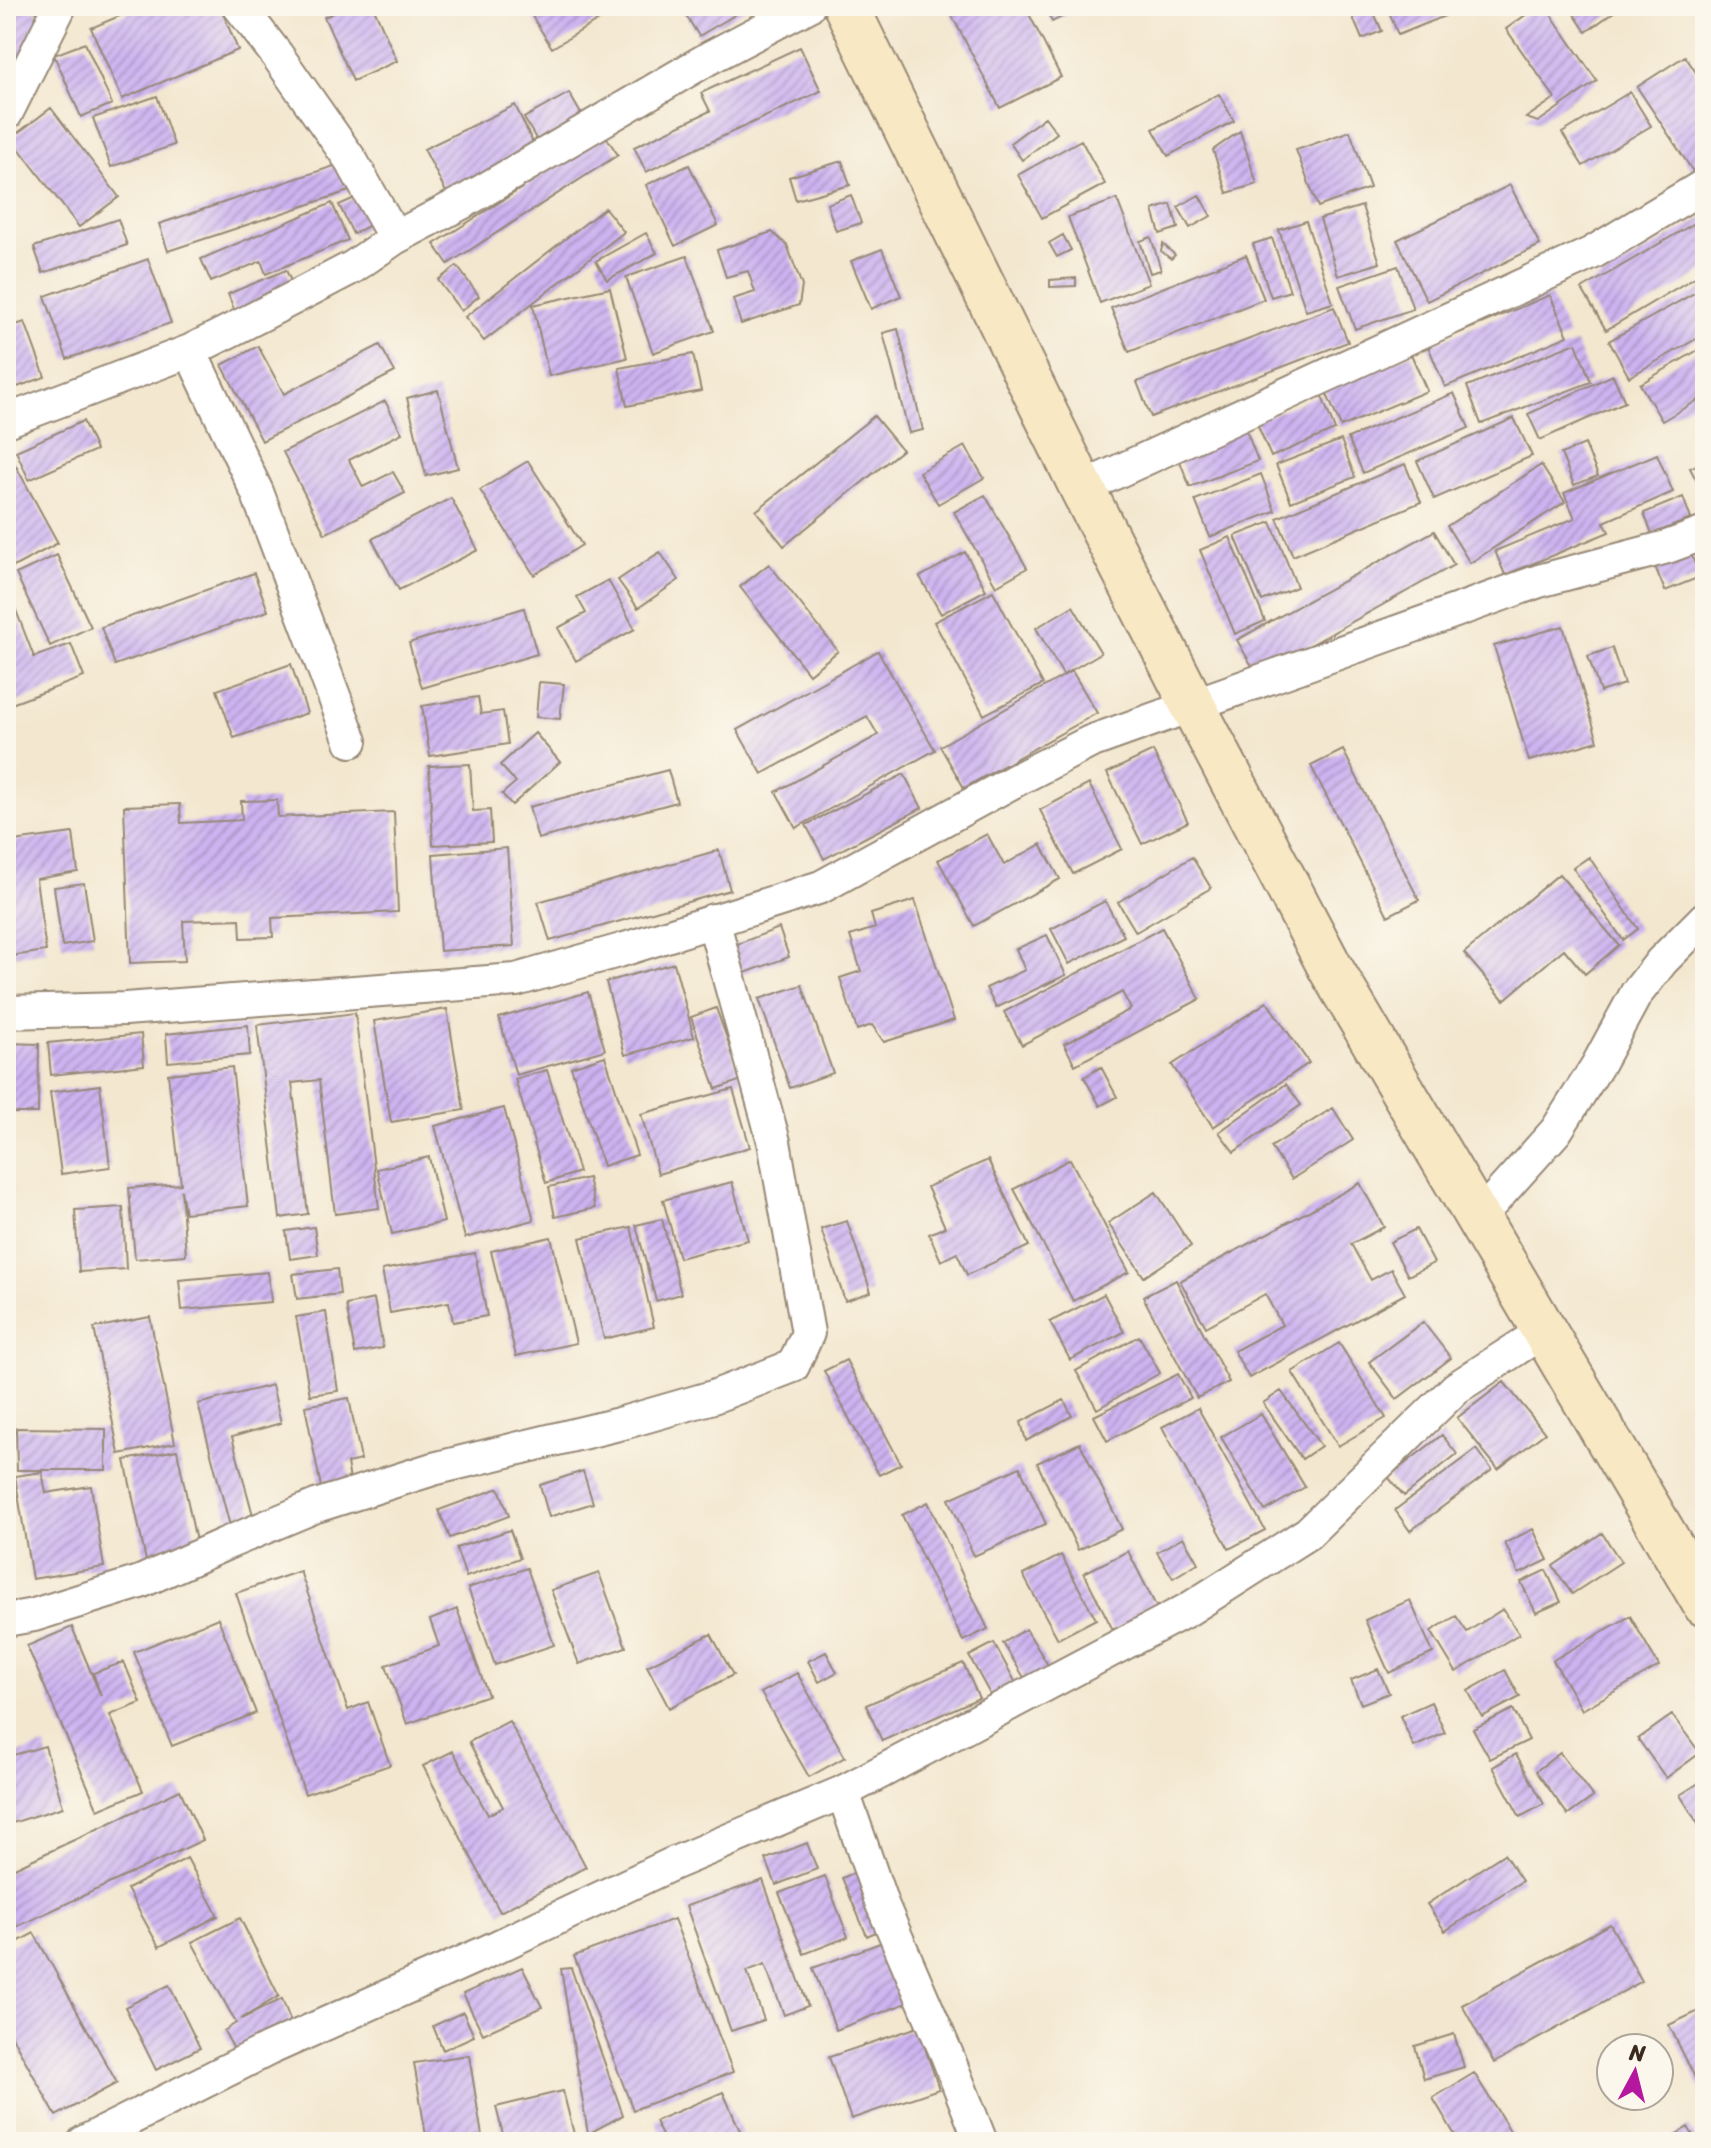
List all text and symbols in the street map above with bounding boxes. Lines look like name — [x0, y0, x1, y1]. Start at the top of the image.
north arrow — [1595, 2032, 1675, 2112]
text: N — [1626, 2032, 1648, 2073]

